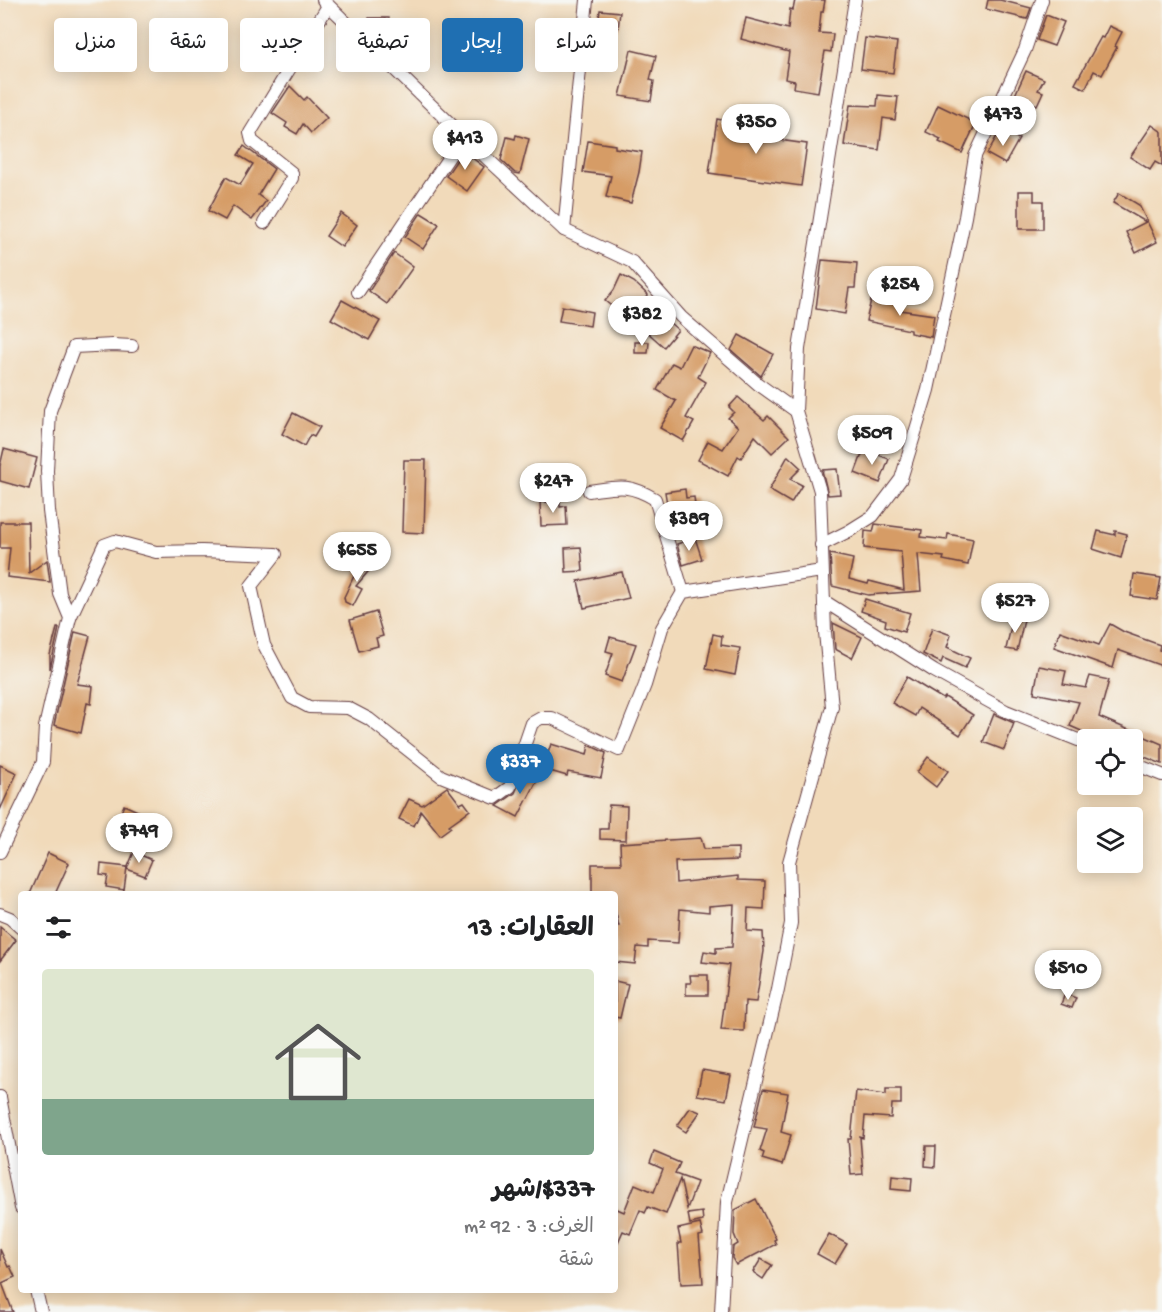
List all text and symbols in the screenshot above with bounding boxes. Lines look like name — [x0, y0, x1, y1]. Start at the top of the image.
chip: منزل — [54, 18, 137, 72]
chip: شقة — [149, 18, 228, 72]
chip: جديد — [240, 18, 324, 72]
chip: تصفية — [336, 18, 430, 72]
chip: إيجار — [442, 18, 523, 72]
chip: شراء — [535, 18, 618, 72]
pin: $473 — [967, 96, 1039, 147]
pin: $350 — [720, 104, 792, 155]
text: $473 — [983, 104, 1023, 127]
text: $350 — [735, 112, 777, 135]
pin: $413 — [429, 120, 501, 171]
text: $413 — [447, 128, 483, 151]
pin: $254 — [864, 266, 936, 317]
text: $254 — [881, 274, 919, 297]
pin: $382 — [606, 296, 678, 347]
text: $382 — [622, 304, 662, 327]
pin: $509 — [836, 415, 908, 466]
text: $509 — [852, 423, 892, 446]
pin: $247 — [517, 463, 589, 514]
text: $247 — [534, 471, 572, 494]
pin: $389 — [653, 501, 725, 552]
text: $389 — [669, 509, 709, 532]
pin: $655 — [321, 532, 393, 583]
text: $655 — [337, 540, 377, 563]
pin: $527 — [979, 583, 1051, 634]
text: $527 — [995, 591, 1035, 614]
map controls — [1077, 729, 1143, 873]
button: locate — [1077, 729, 1143, 795]
pin: $337 — [484, 744, 556, 795]
text: $337 — [500, 752, 540, 775]
button: layers — [1077, 807, 1143, 873]
pin: $749 — [103, 813, 175, 864]
text: $749 — [120, 821, 158, 844]
icon: filters — [42, 911, 75, 944]
text: العقارات: 13 — [469, 915, 594, 946]
pin: $510 — [1032, 950, 1104, 1001]
text: $510 — [1049, 958, 1087, 981]
icon: home — [264, 1008, 372, 1116]
text: $337/شهر — [492, 1176, 594, 1207]
text: الغرف: 3 · 92 m² — [464, 1217, 594, 1240]
text: شقة — [559, 1250, 594, 1273]

